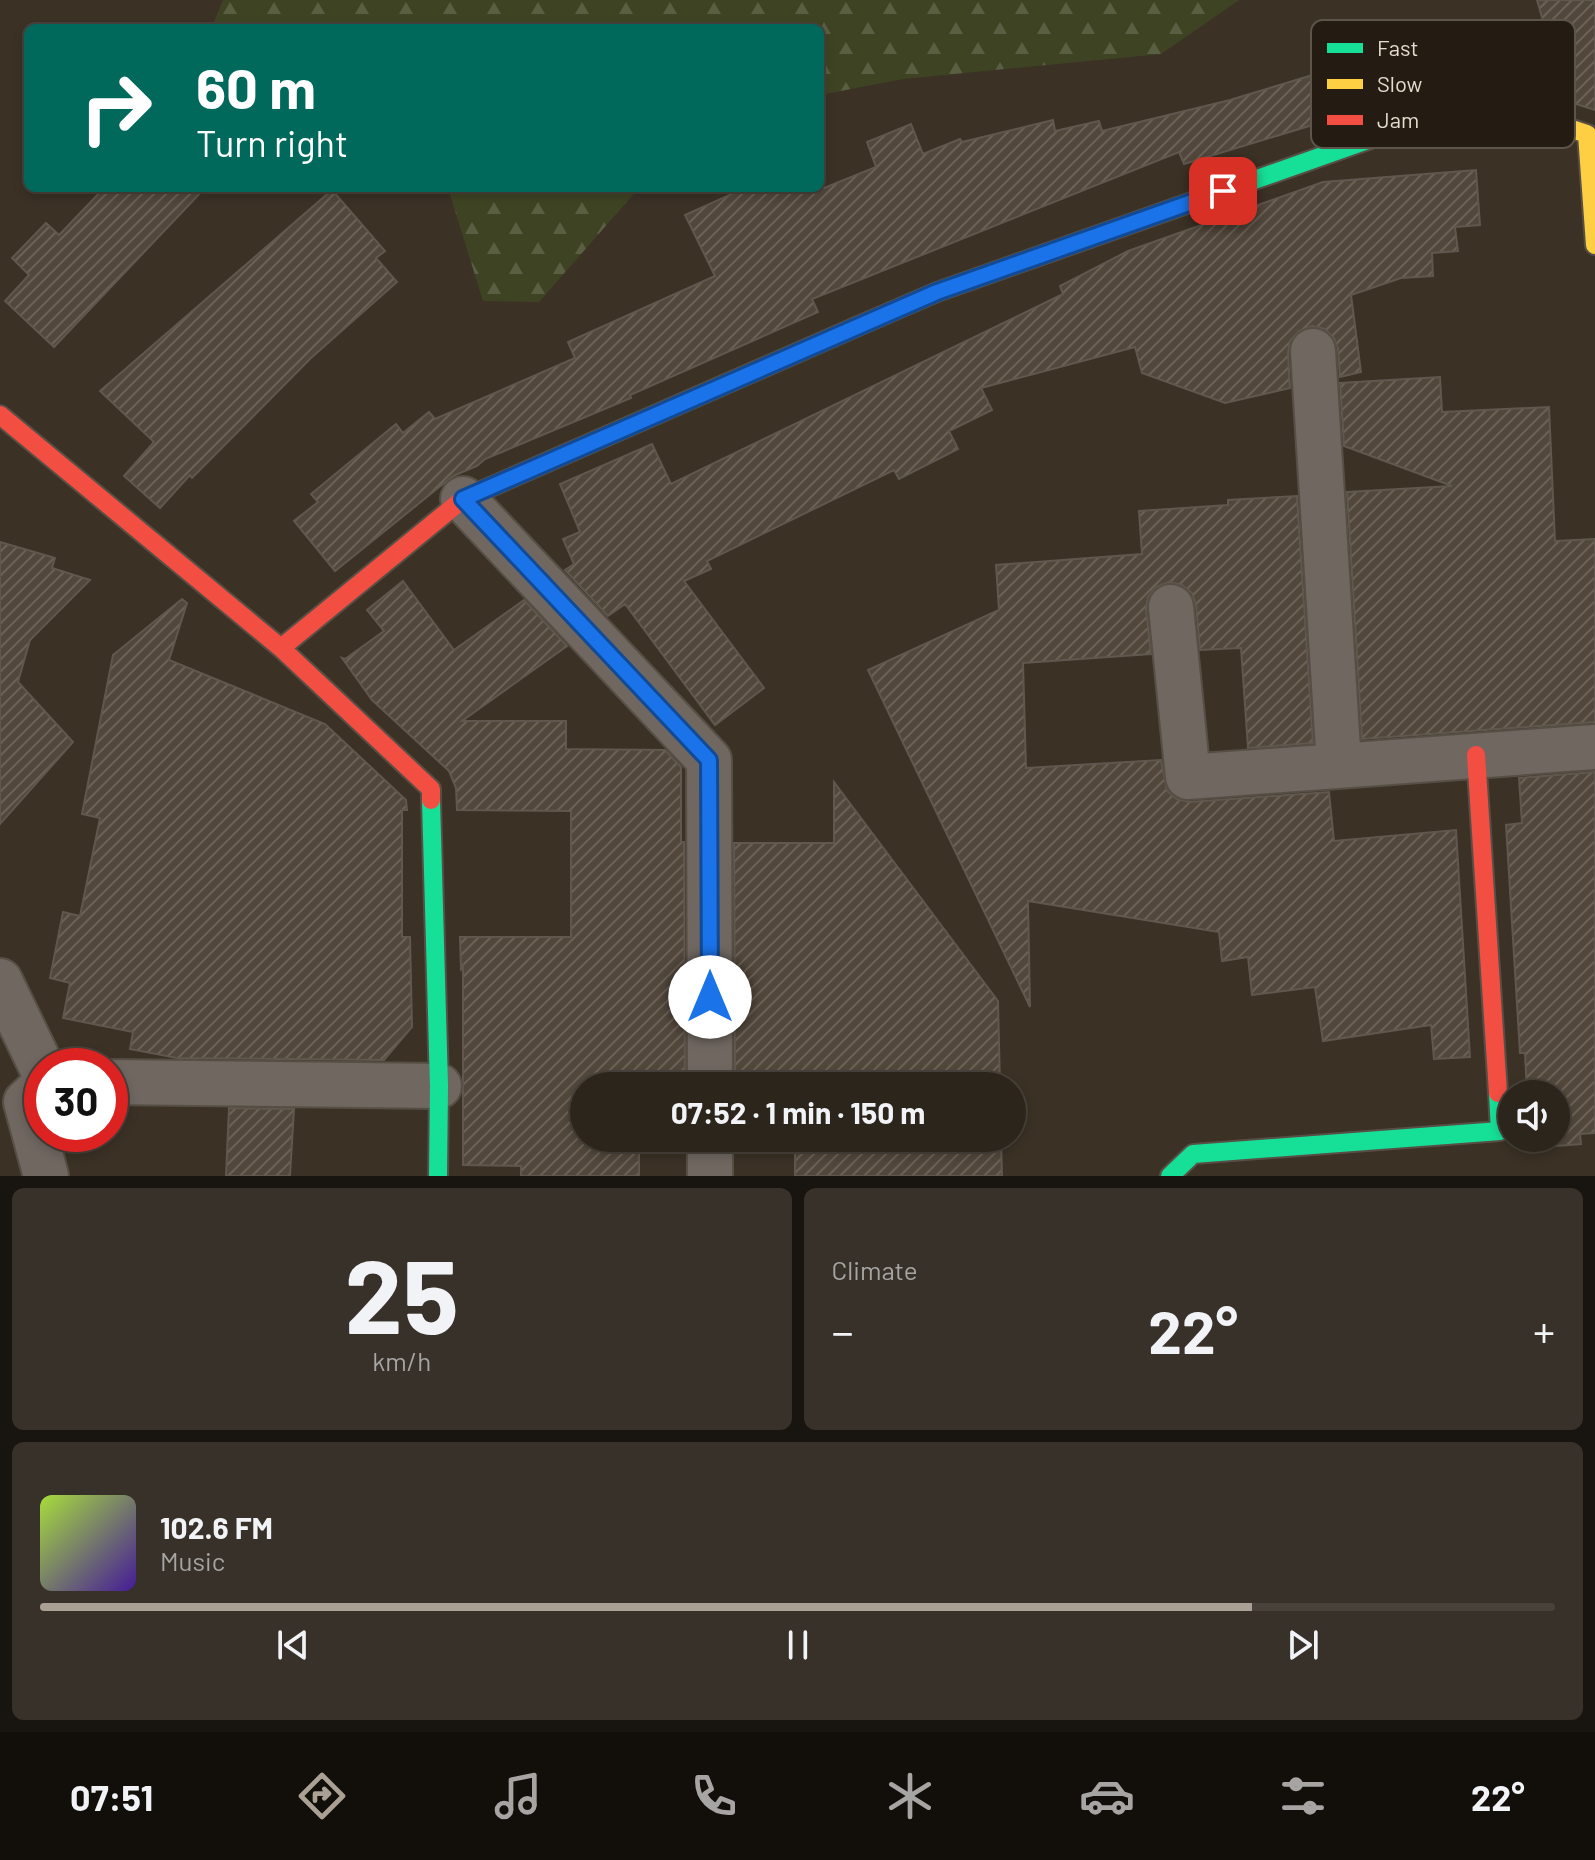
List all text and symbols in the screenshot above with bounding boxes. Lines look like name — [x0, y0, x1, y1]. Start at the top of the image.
legend — [1311, 20, 1575, 148]
text: Fast — [1377, 34, 1419, 60]
text: 60 m — [196, 53, 316, 120]
icon: right — [64, 56, 168, 160]
text: Slow — [1377, 70, 1422, 96]
text: Jam — [1377, 106, 1419, 132]
text: Turn right — [196, 121, 348, 164]
pin — [1189, 157, 1257, 225]
icon: arrive — [1201, 169, 1245, 213]
position arrow — [668, 955, 752, 1039]
speed limit sign: 30 — [24, 1048, 128, 1152]
map controls — [1498, 1080, 1570, 1152]
button: sound — [1498, 1080, 1570, 1152]
text: 07:52 · 1 min · 150 m — [671, 1094, 925, 1130]
text: 25 — [345, 1230, 459, 1355]
text: Climate — [832, 1254, 918, 1285]
text: 22° — [1148, 1294, 1238, 1366]
text: − — [832, 1304, 854, 1357]
text: + — [1533, 1304, 1555, 1357]
text: km/h — [372, 1345, 431, 1376]
text: 102.6 FM — [160, 1509, 273, 1545]
text: Music — [160, 1545, 225, 1576]
icon: previous — [271, 1623, 315, 1667]
icon: pause — [776, 1623, 820, 1667]
icon: next — [1281, 1623, 1325, 1667]
icon: directions — [294, 1768, 350, 1824]
icon: music — [490, 1768, 546, 1824]
icon: phone — [686, 1768, 742, 1824]
icon: climate — [882, 1768, 938, 1824]
icon: car — [1079, 1768, 1135, 1824]
icon: filters — [1275, 1768, 1331, 1824]
text: 07:51 — [70, 1775, 153, 1818]
text: 22° — [1471, 1775, 1525, 1818]

